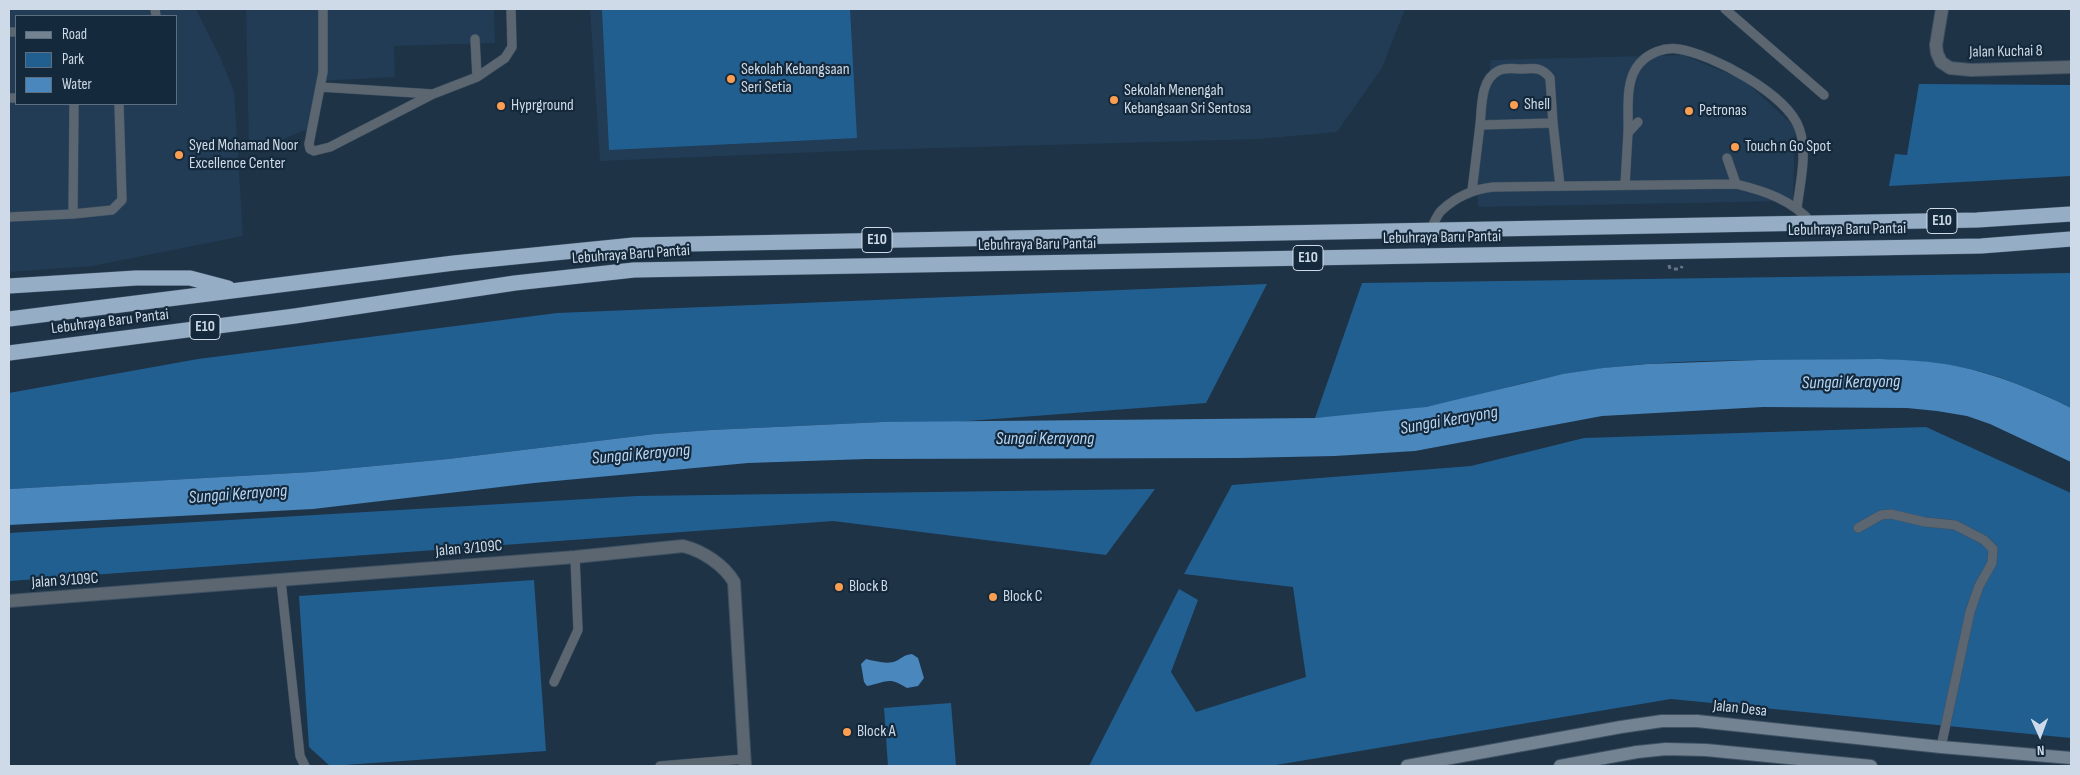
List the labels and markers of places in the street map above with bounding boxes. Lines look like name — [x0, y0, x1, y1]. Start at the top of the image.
place label: Sekolah Kebangsaan Seri Setia — [741, 60, 850, 98]
marker: Sekolah Kebangsaan Seri Setia — [725, 73, 737, 85]
place label: Sekolah Menengah Kebangsaan Sri Sentosa — [1124, 81, 1251, 119]
marker: Sekolah Menengah Kebangsaan Sri Sentosa — [1108, 94, 1120, 106]
place label: Shell — [1524, 95, 1550, 115]
place label: Hyprground — [511, 96, 574, 116]
marker: Shell — [1508, 99, 1520, 111]
marker: Hyprground — [495, 100, 507, 112]
place label: Petronas — [1699, 101, 1747, 121]
marker: Petronas — [1683, 105, 1695, 117]
place label: Syed Mohamad Noor Excellence Center — [189, 136, 298, 174]
place label: Touch n Go Spot — [1745, 137, 1831, 157]
marker: Touch n Go Spot — [1729, 141, 1741, 153]
marker: Syed Mohamad Noor Excellence Center — [173, 149, 185, 161]
place label: Block B — [849, 577, 888, 597]
marker: Block B — [833, 581, 845, 593]
place label: Block C — [1003, 587, 1043, 607]
marker: Block C — [987, 591, 999, 603]
place label: Block A — [857, 722, 896, 742]
marker: Block A — [841, 726, 853, 738]

